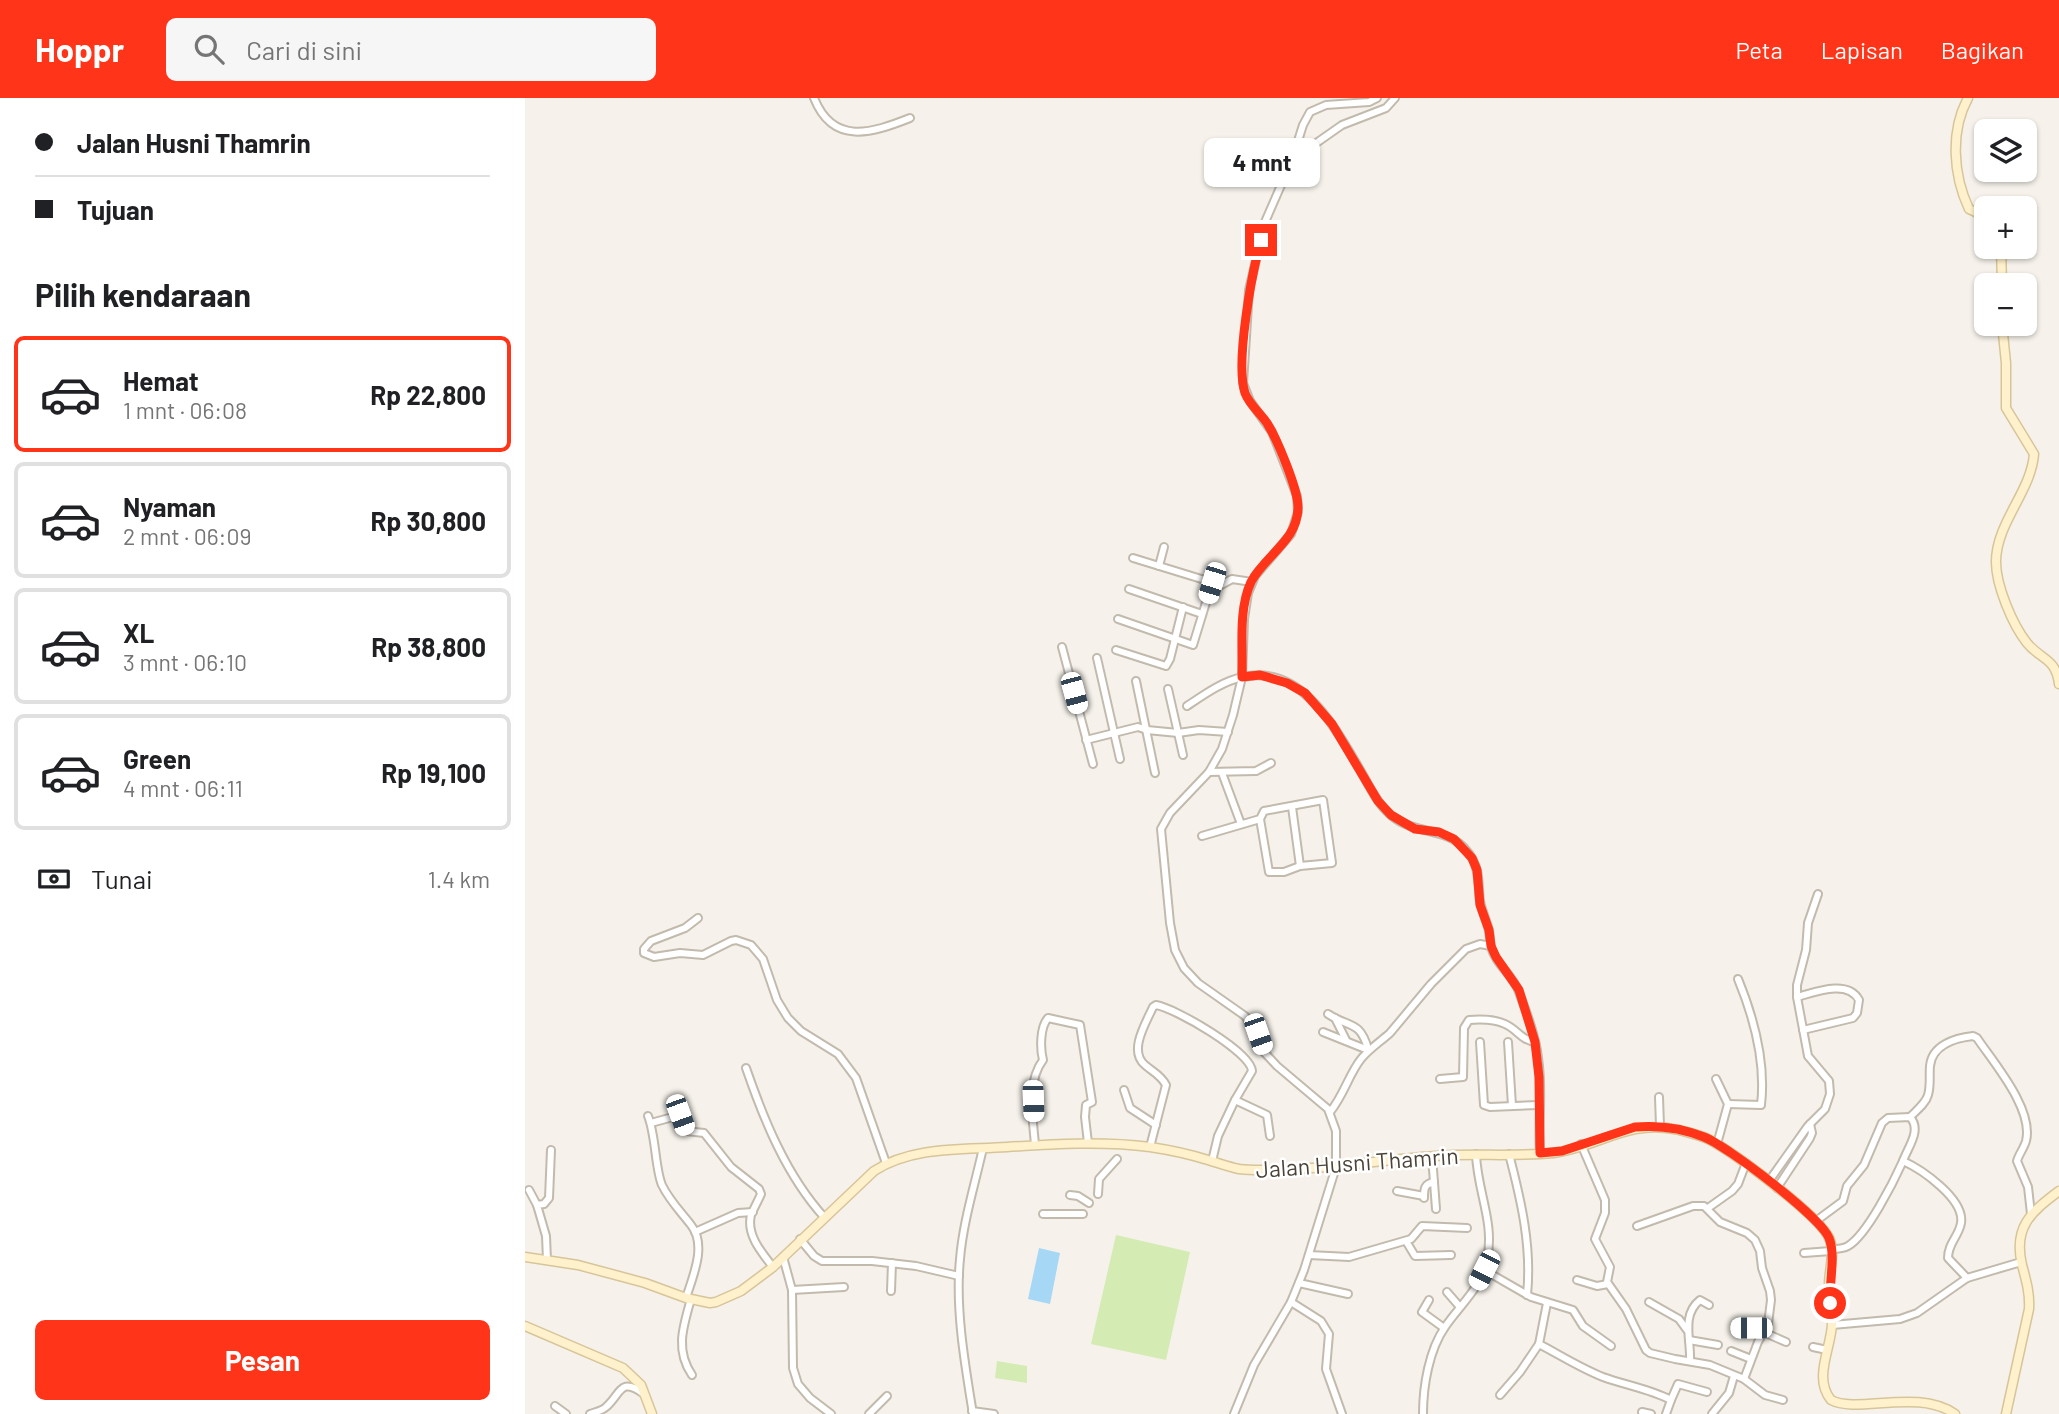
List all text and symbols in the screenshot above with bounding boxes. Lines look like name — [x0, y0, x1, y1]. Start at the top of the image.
search box — [166, 18, 656, 81]
text: Hoppr — [35, 29, 124, 69]
icon: search — [190, 30, 228, 68]
text: Cari di sini — [246, 34, 362, 65]
text: Peta — [1735, 35, 1783, 64]
text: Lapisan — [1821, 35, 1903, 64]
text: Bagikan — [1941, 35, 2024, 64]
map controls — [1974, 119, 2037, 336]
button: layers — [1974, 119, 2037, 182]
text: Jalan Husni Thamrin — [77, 127, 311, 158]
callout: 4 mnt — [1203, 138, 1319, 188]
text: 4 mnt — [1232, 148, 1292, 176]
text: Tujuan — [77, 194, 154, 225]
button: + — [1974, 196, 2037, 259]
route end — [1245, 224, 1277, 256]
button: − — [1974, 273, 2037, 336]
text: Pilih kendaraan — [35, 275, 251, 313]
icon: car — [39, 363, 102, 426]
text: Hemat — [123, 365, 199, 396]
text: Rp 22,800 — [370, 379, 486, 410]
text: 1 mnt · 06:08 — [123, 396, 247, 424]
icon: car — [39, 489, 102, 552]
text: Nyaman — [123, 491, 216, 522]
text: Rp 30,800 — [371, 505, 486, 536]
text: 2 mnt · 06:09 — [123, 522, 251, 550]
car — [1196, 560, 1229, 606]
icon: car — [39, 615, 102, 678]
text: XL — [123, 617, 154, 648]
text: Rp 38,800 — [371, 631, 486, 662]
text: 3 mnt · 06:10 — [123, 648, 247, 676]
car — [1059, 670, 1090, 716]
icon: car — [39, 741, 102, 804]
text: Green — [123, 743, 191, 774]
text: Rp 19,100 — [381, 757, 486, 788]
text: 4 mnt · 06:11 — [123, 774, 243, 802]
icon: cash — [35, 860, 73, 898]
text: Tunai — [91, 863, 153, 894]
text: 1.4 km — [428, 865, 490, 893]
car — [1242, 1011, 1275, 1057]
car — [1022, 1080, 1045, 1122]
car — [663, 1092, 698, 1138]
street label: Jalan Husni Thamrin — [1255, 1141, 1459, 1183]
car — [1466, 1247, 1503, 1293]
route start — [1814, 1287, 1846, 1319]
car — [1731, 1318, 1773, 1339]
button: Pesan — [35, 1320, 490, 1400]

